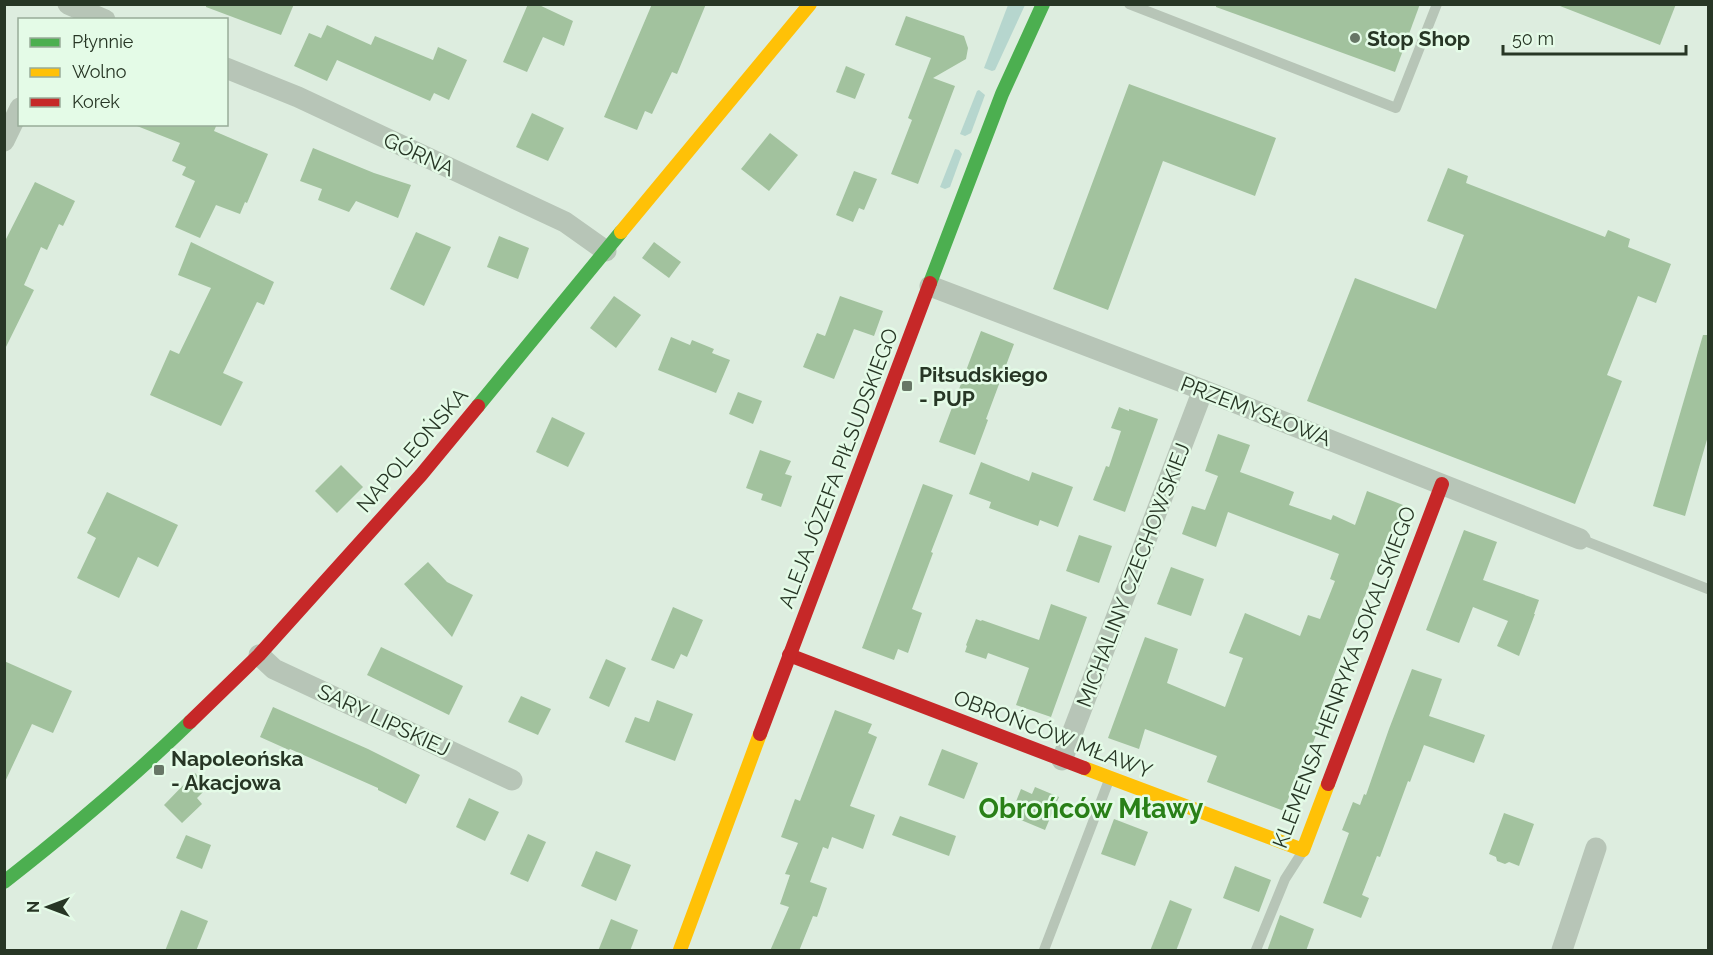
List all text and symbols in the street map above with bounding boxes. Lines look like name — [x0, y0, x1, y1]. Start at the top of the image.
legend — [18, 18, 228, 126]
scale bar — [1503, 18, 1686, 56]
place label: Stop Shop — [1367, 26, 1470, 51]
text: 50 m — [1512, 28, 1554, 49]
text: Płynnie — [72, 31, 134, 52]
marker: Stop Shop — [1348, 31, 1362, 45]
text: Wolno — [72, 61, 127, 82]
text: Korek — [72, 91, 120, 112]
street label: GÓRNA — [380, 127, 458, 181]
street label: ALEJA JÓZEFA PIŁSUDSKIEGO — [773, 324, 903, 612]
place label: Piłsudskiego - PUP — [919, 362, 1048, 411]
street label: PRZEMYSŁOWA — [1177, 371, 1335, 451]
marker: Piłsudskiego - PUP — [900, 379, 914, 393]
street label: NAPOLEOŃSKA — [351, 383, 473, 517]
street label: MICHALINY CZECHOWSKIEJ — [1071, 439, 1195, 711]
street label: KLEMENSA HENRYKA SOKALSKIEGO — [1267, 503, 1421, 851]
street label: SARY LIPSKIEJ — [314, 678, 454, 762]
street label: OBROŃCÓW MŁAWY — [950, 685, 1156, 784]
place label: Napoleońska - Akacjowa — [171, 746, 304, 795]
marker: Napoleońska - Akacjowa — [152, 763, 166, 777]
district label: Obrońców Mławy — [979, 793, 1204, 824]
north arrow — [18, 877, 78, 937]
text: N — [24, 901, 43, 913]

